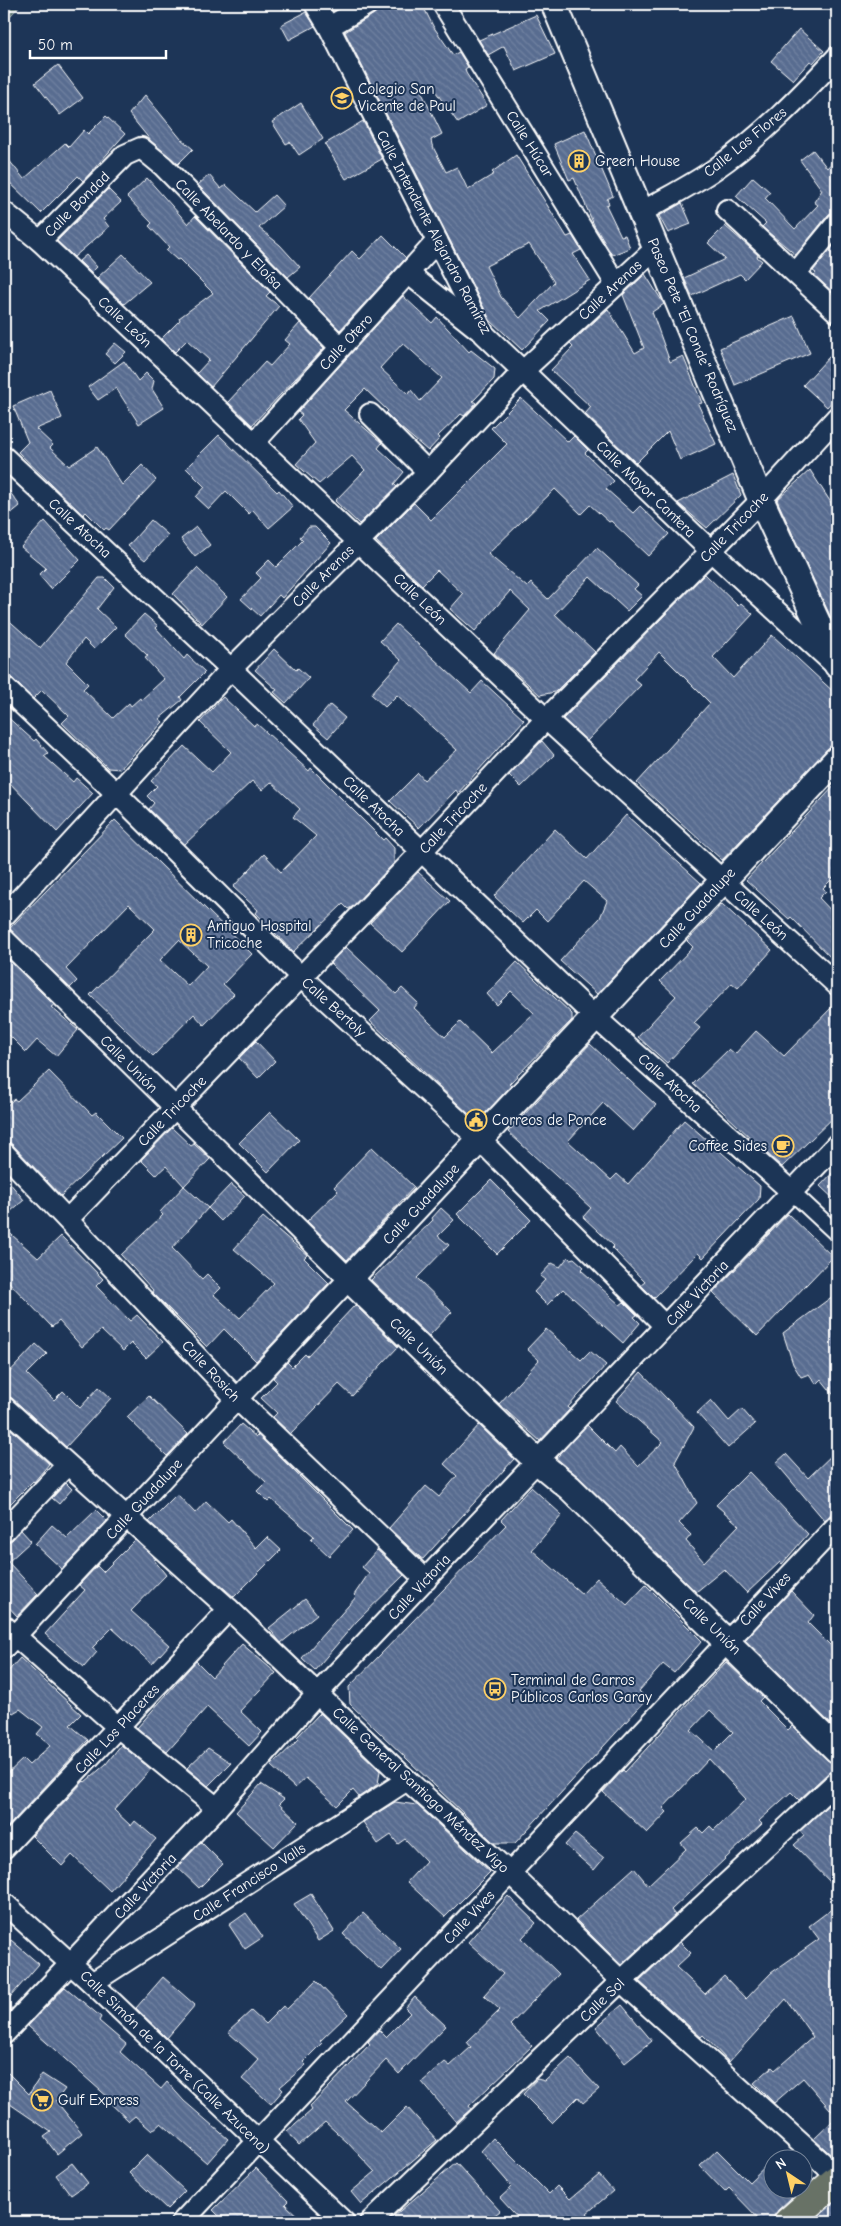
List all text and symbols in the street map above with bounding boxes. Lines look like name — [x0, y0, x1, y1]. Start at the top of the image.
scale bar — [30, 28, 166, 60]
text: 50 m — [38, 36, 73, 54]
place label: Colegio San Vicente de Paul — [358, 80, 456, 115]
school or university icon: Colegio San Vicente de Paul — [330, 86, 354, 110]
street label: Calle Las Flores — [700, 103, 790, 181]
street label: Calle Húcar — [502, 107, 558, 181]
street label: Calle Intendente Alejandro Ramírez — [373, 127, 496, 337]
building icon: Green House — [567, 149, 591, 173]
place label: Green House — [595, 152, 680, 170]
street label: Calle Bondad — [41, 168, 113, 240]
street label: Calle Abelardo y Eloísa — [171, 175, 287, 293]
street label: Paseo Pete "El Conde" Rodríguez — [644, 235, 742, 435]
street label: Calle Arenas — [575, 256, 645, 324]
street label: Calle León — [94, 293, 156, 351]
street label: Calle Otero — [315, 310, 377, 374]
street label: Calle Mayor Cantera — [592, 437, 700, 541]
street label: Calle Tricoche — [696, 488, 772, 566]
street label: Calle Atocha — [45, 494, 115, 562]
street label: Calle Arenas — [288, 541, 358, 611]
street label: Calle León — [390, 569, 450, 629]
street label: Calle Atocha — [339, 772, 409, 840]
street label: Calle Tricoche — [415, 778, 491, 857]
street label: Calle Guadalupe — [655, 863, 739, 952]
street label: Calle León — [730, 886, 792, 944]
place label: Antiguo Hospital Tricoche — [207, 917, 311, 952]
building icon: Antiguo Hospital Tricoche — [179, 923, 203, 947]
street label: Calle Bertoly — [298, 973, 370, 1041]
street label: Calle Unión — [96, 1031, 162, 1097]
street label: Calle Atocha — [634, 1050, 706, 1116]
street label: Calle Tricoche — [134, 1072, 210, 1150]
public building icon: Correos de Ponce — [464, 1108, 488, 1132]
place label: Correos de Ponce — [492, 1111, 607, 1129]
cafe icon: Coffee Sides — [771, 1134, 795, 1158]
place label: Coffee Sides — [688, 1137, 767, 1155]
street label: Calle Guadalupe — [379, 1159, 463, 1248]
street label: Calle Victoria — [662, 1256, 732, 1330]
street label: Calle Unión — [386, 1314, 452, 1378]
street label: Calle Rosich — [178, 1336, 244, 1406]
street label: Calle Guadalupe — [102, 1454, 186, 1543]
street label: Calle Victoria — [384, 1550, 454, 1624]
street label: Calle Vives — [735, 1568, 795, 1630]
street label: Calle Unión — [679, 1594, 745, 1658]
place label: Terminal de Carros Públicos Carlos Garay — [511, 1671, 652, 1706]
bus stop icon: Terminal de Carros Públicos Carlos Garay — [483, 1677, 507, 1701]
street label: Calle Los Placeres — [71, 1680, 163, 1778]
street label: Calle General Santiago Méndez Vigo — [329, 1703, 513, 1877]
street label: Calle Francisco Valls — [189, 1839, 309, 1925]
street label: Calle Victoria — [110, 1849, 180, 1923]
street label: Calle Vives — [439, 1886, 499, 1948]
street label: Calle Simón de la Torre (Calle Azucena) — [76, 1966, 274, 2158]
street label: Calle Sol — [576, 1974, 628, 2026]
supermarket icon: Gulf Express — [30, 2088, 54, 2112]
place label: Gulf Express — [58, 2091, 139, 2109]
north arrow — [764, 2148, 814, 2198]
text: N — [772, 2154, 789, 2173]

